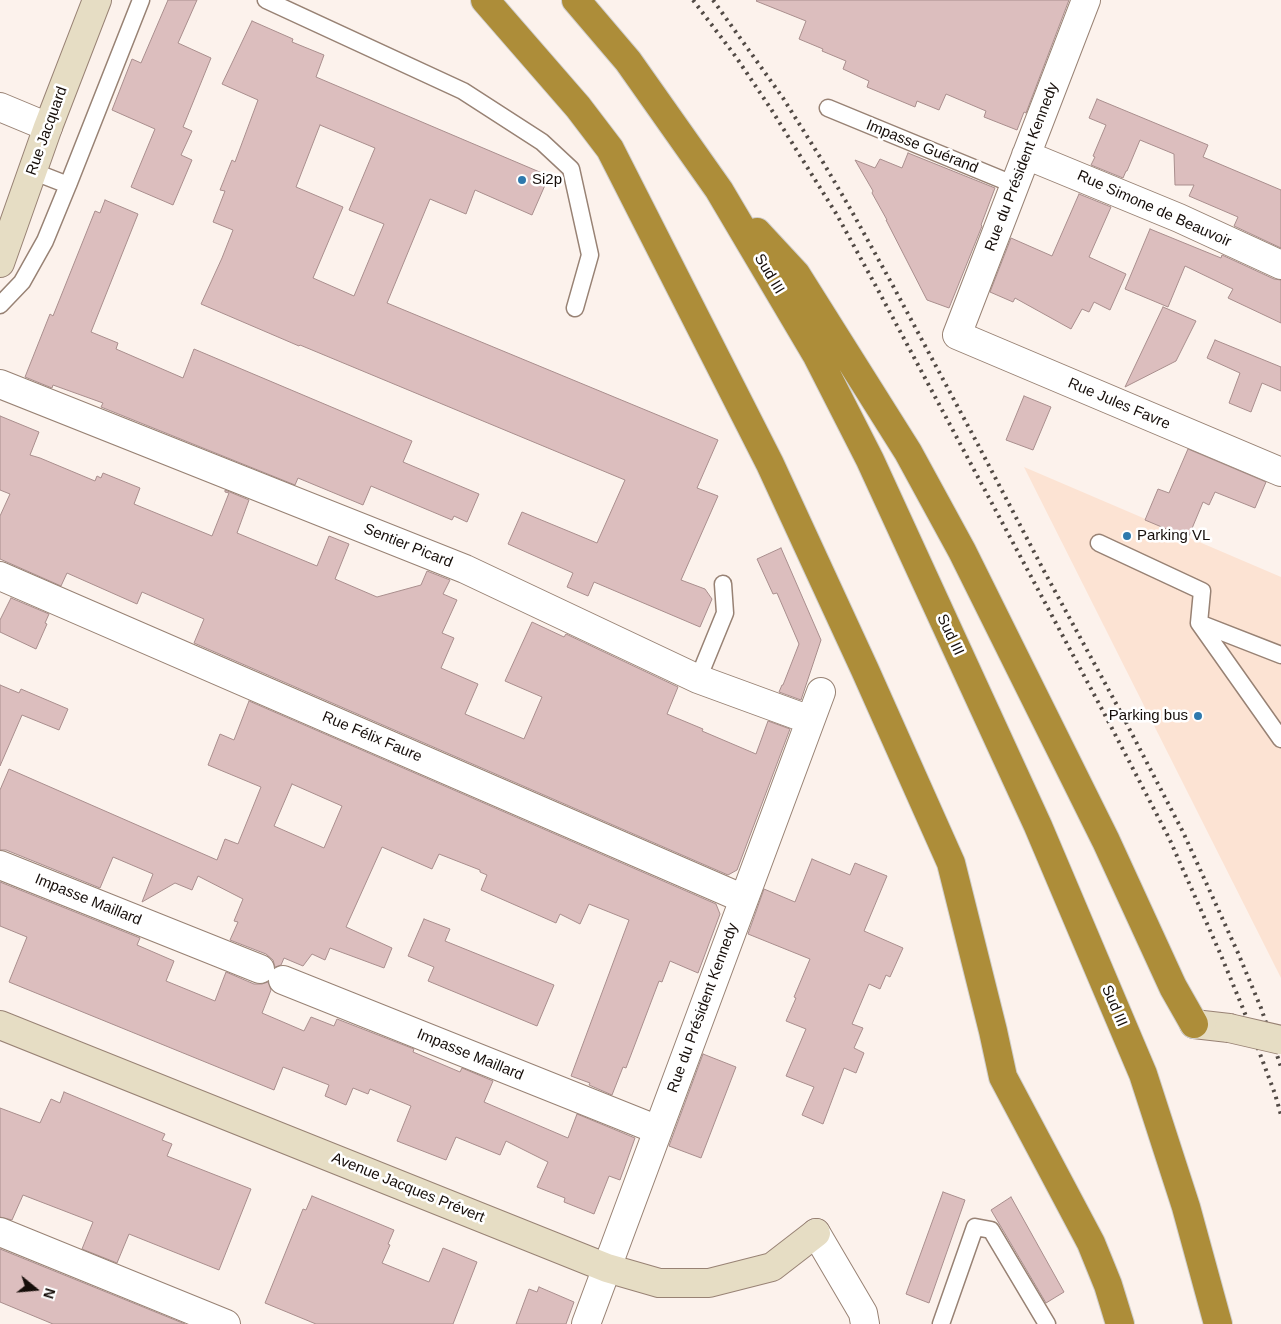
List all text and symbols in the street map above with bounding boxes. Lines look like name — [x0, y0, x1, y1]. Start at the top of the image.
street label: Rue du Président Kennedy — [981, 80, 1063, 254]
street label: Rue Jacquard — [23, 84, 71, 178]
street label: Impasse Guérand — [863, 116, 981, 178]
street label: Rue Simone de Beauvoir — [1074, 167, 1234, 251]
place label: Si2p — [532, 171, 562, 189]
marker: Si2p — [516, 174, 528, 186]
street label: Sud III — [750, 251, 788, 297]
street label: Rue Jules Favre — [1065, 374, 1173, 434]
street label: Sentier Picard — [361, 520, 455, 572]
place label: Parking VL — [1137, 527, 1210, 545]
marker: Parking VL — [1121, 530, 1133, 542]
street label: Sud III — [933, 612, 967, 658]
place label: Parking bus — [1109, 707, 1188, 725]
street label: Rue Félix Faure — [319, 708, 425, 766]
marker: Parking bus — [1192, 710, 1204, 722]
street label: Impasse Maillard — [32, 870, 144, 930]
street label: Rue du Président Kennedy — [664, 921, 742, 1095]
street label: Sud III — [1097, 983, 1131, 1029]
street label: Impasse Maillard — [414, 1025, 526, 1085]
street label: Avenue Jacques Prévert — [329, 1149, 487, 1227]
north arrow — [10, 1264, 60, 1314]
text: N — [40, 1286, 58, 1301]

